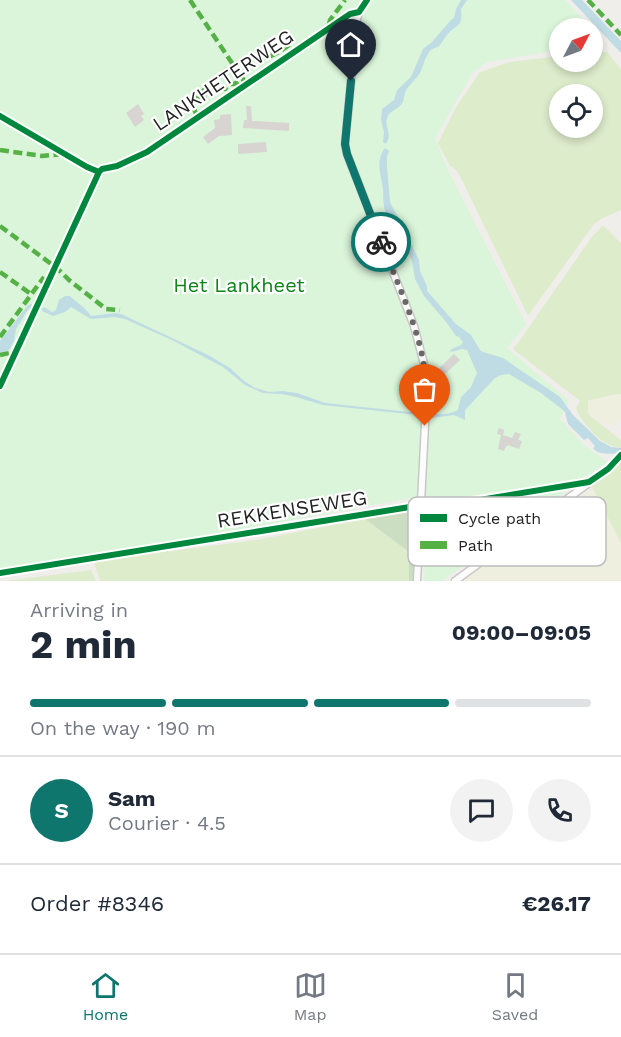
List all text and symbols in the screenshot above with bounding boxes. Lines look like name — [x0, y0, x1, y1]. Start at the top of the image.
north arrow — [549, 18, 603, 72]
map controls — [549, 18, 603, 138]
pin — [325, 19, 376, 81]
street label: LANKHETERWEG — [148, 24, 298, 136]
icon: home — [334, 28, 367, 61]
button: locate — [549, 84, 603, 138]
courier — [351, 212, 411, 272]
icon: bike — [365, 226, 398, 259]
park label: Het Lankheet — [173, 273, 305, 297]
pin — [399, 364, 450, 426]
icon: bag — [408, 373, 441, 406]
street label: REKKENSEWEG — [215, 485, 369, 533]
legend — [408, 497, 606, 566]
text: Cycle path — [458, 509, 541, 528]
text: Path — [458, 536, 493, 555]
text: Arriving in — [30, 598, 128, 622]
text: 09:00–09:05 — [452, 620, 591, 645]
text: 2 min — [30, 622, 137, 667]
text: On the way · 190 m — [30, 716, 216, 740]
button: chat — [450, 779, 513, 842]
button: phone — [528, 779, 591, 842]
text: Sam — [108, 786, 156, 811]
text: S — [54, 798, 69, 823]
text: Courier · 4.5 — [108, 811, 226, 835]
text: Order #8346 — [30, 891, 164, 916]
text: €26.17 — [522, 891, 591, 916]
tab: Home — [83, 969, 128, 1024]
tab: Map — [294, 969, 327, 1024]
tab: Saved — [492, 969, 538, 1024]

